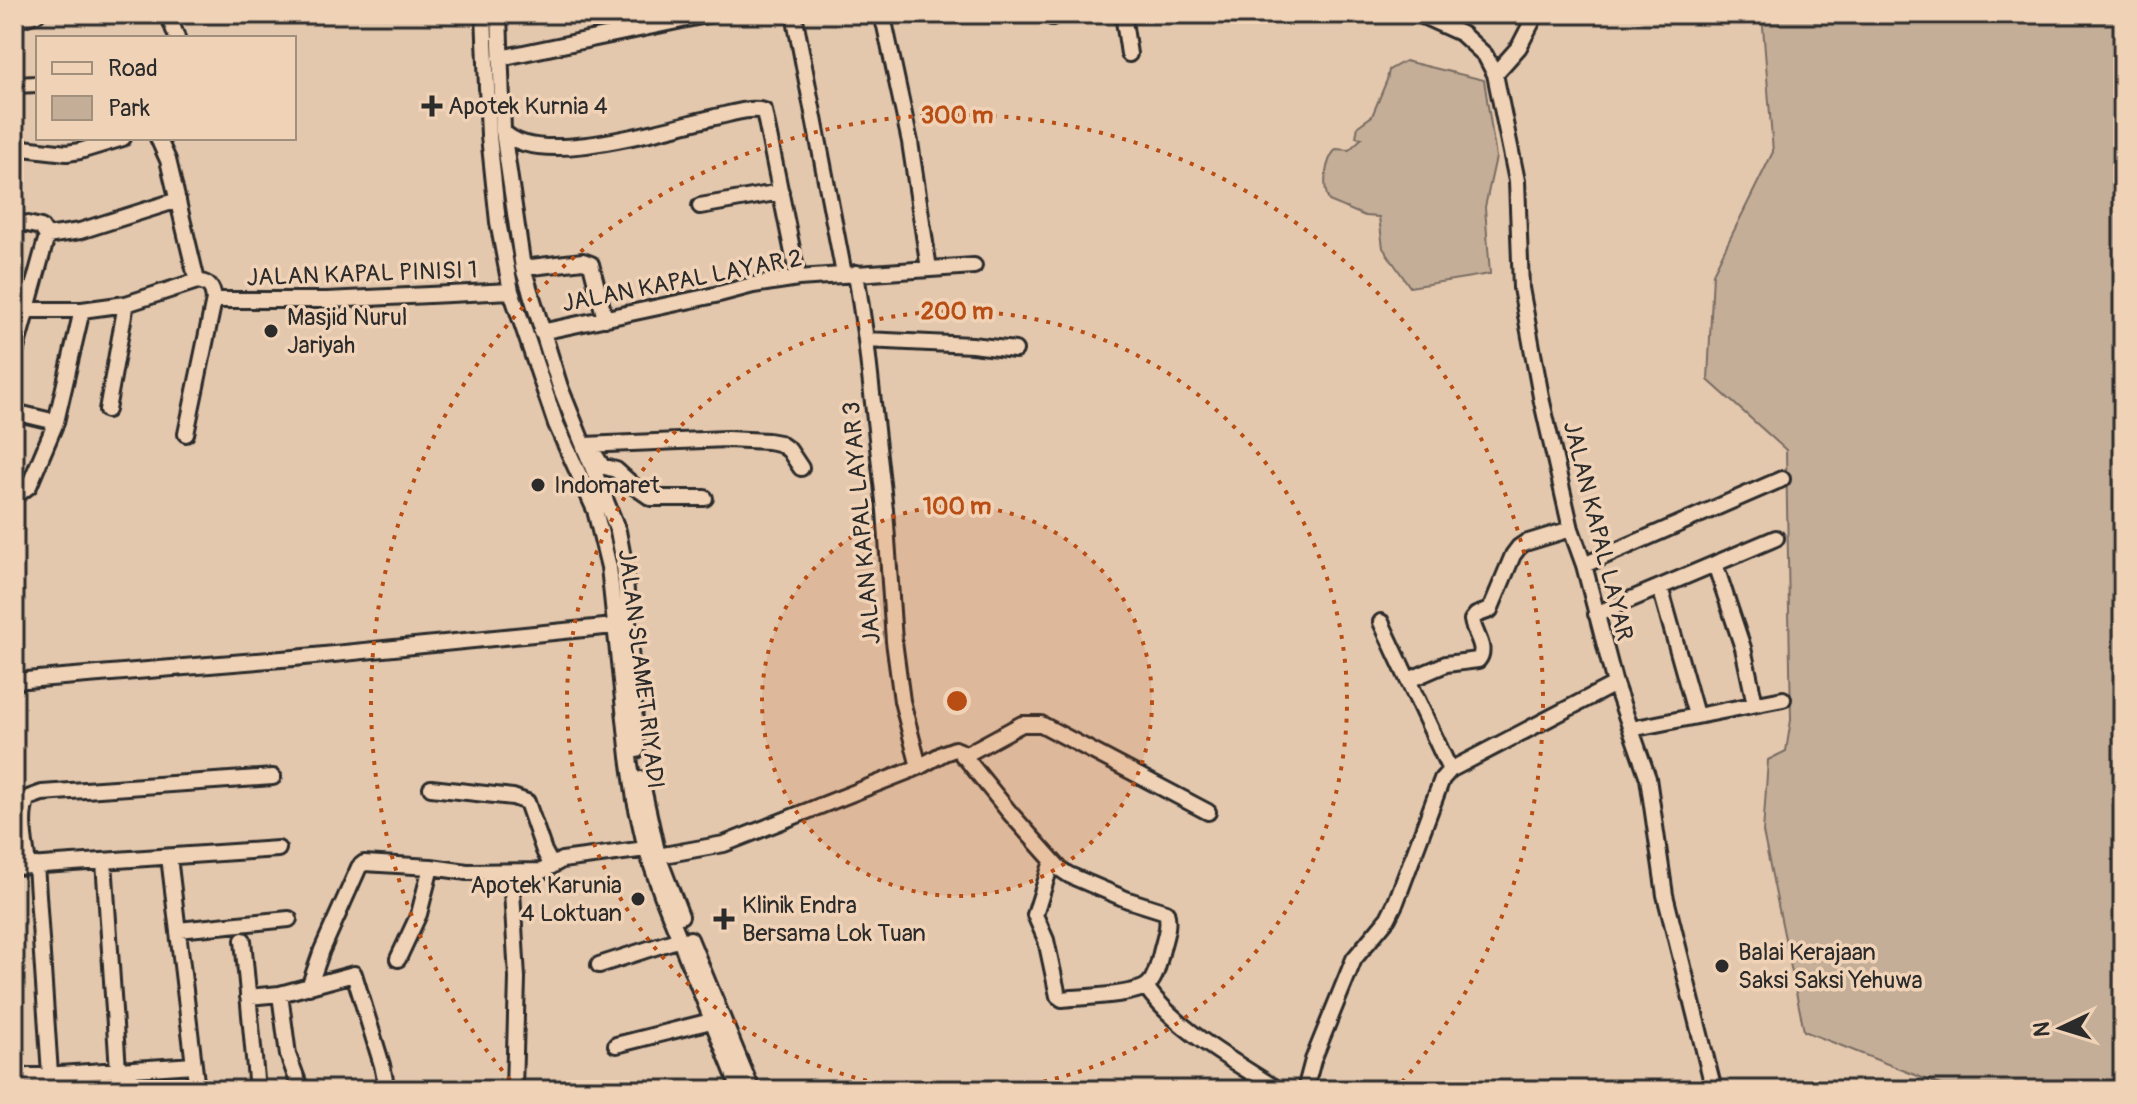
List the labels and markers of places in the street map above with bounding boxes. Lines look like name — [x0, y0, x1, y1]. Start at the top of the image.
place label: Apotek Kurnia 4 — [448, 92, 608, 121]
marker: Apotek Kurnia 4 — [423, 97, 441, 115]
place label: Masjid Nurul Jariyah — [287, 303, 408, 360]
marker: Masjid Nurul Jariyah — [262, 322, 280, 340]
place label: Indomaret — [554, 471, 660, 500]
marker: Indomaret — [529, 476, 547, 494]
centre of rings — [943, 687, 971, 715]
place label: Apotek Karunia 4 Loktuan — [470, 871, 622, 928]
marker: Apotek Karunia 4 Loktuan — [629, 890, 647, 908]
place label: Klinik Endra Bersama Lok Tuan — [742, 891, 926, 948]
marker: Klinik Endra Bersama Lok Tuan — [713, 908, 735, 930]
place label: Balai Kerajaan Saksi Saksi Yehuwa — [1738, 938, 1923, 995]
marker: Balai Kerajaan Saksi Saksi Yehuwa — [1713, 957, 1731, 975]

